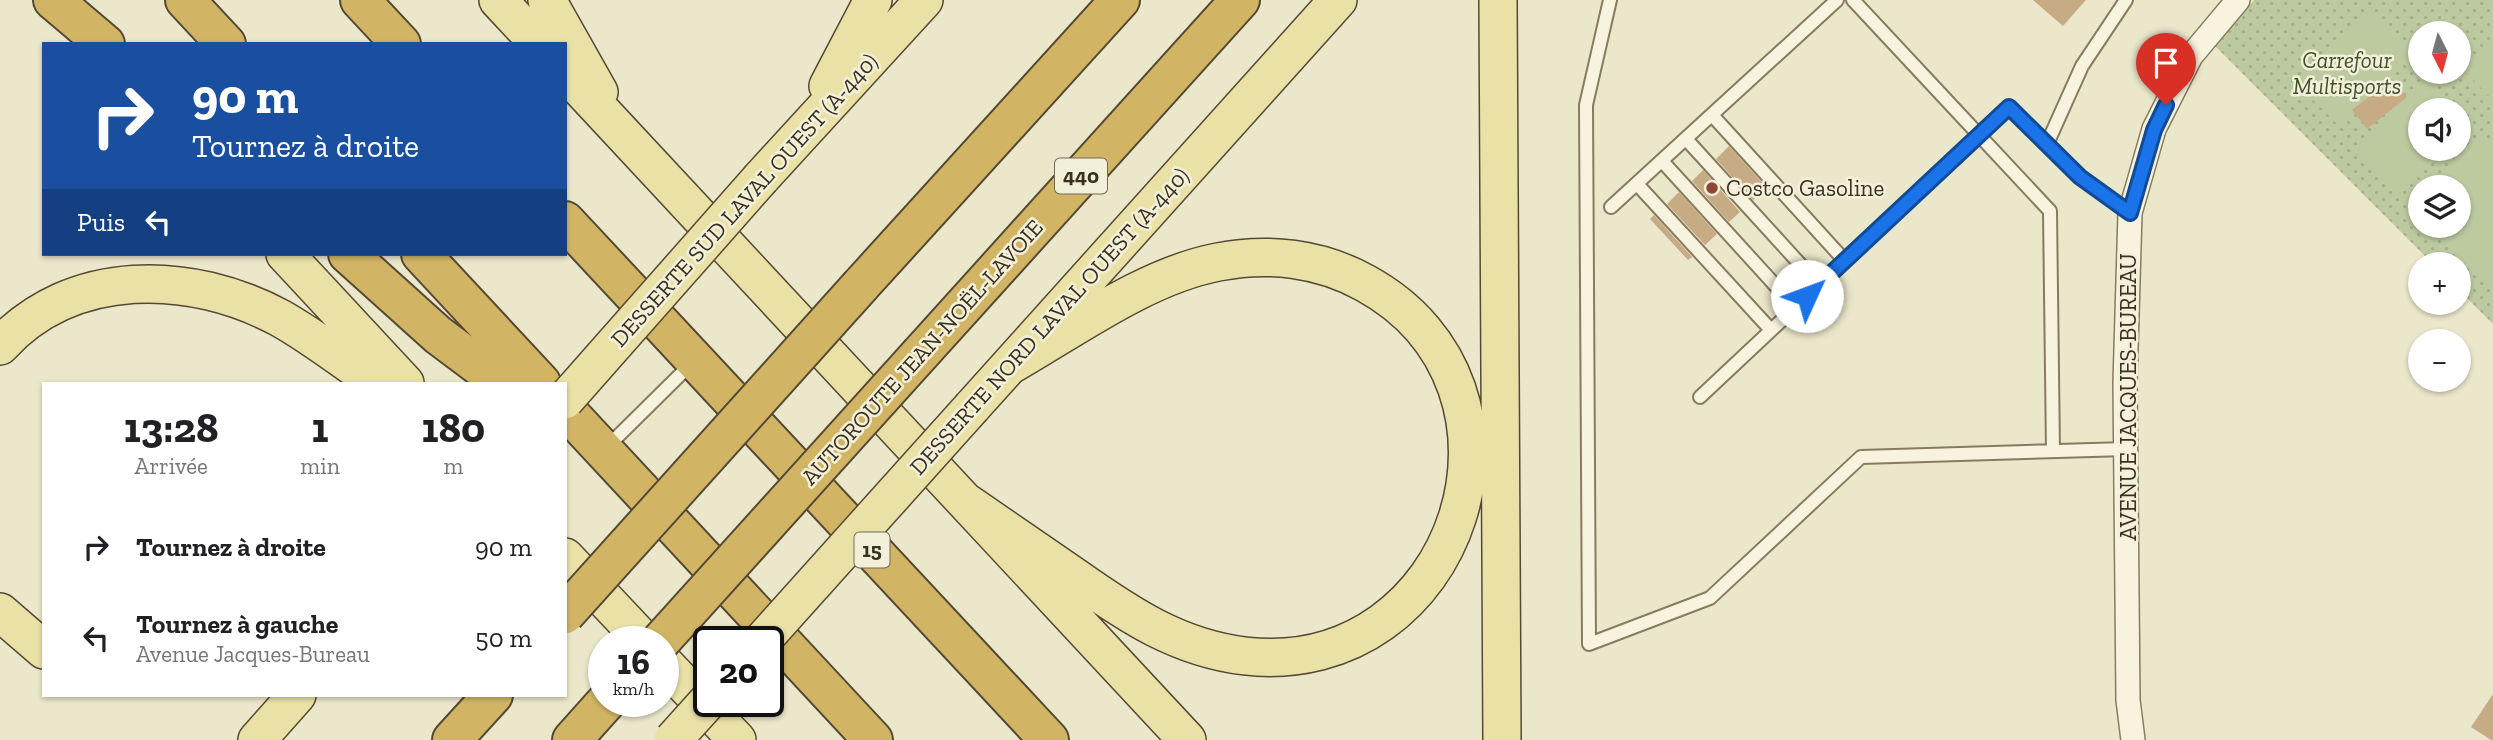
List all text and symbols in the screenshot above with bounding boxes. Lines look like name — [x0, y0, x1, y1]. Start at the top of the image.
north arrow — [2408, 21, 2471, 84]
map controls — [2408, 21, 2471, 392]
pin — [2136, 33, 2196, 105]
icon: arrive — [2147, 44, 2185, 82]
park label: Carrefour Multisports — [2293, 46, 2401, 100]
street label: DESSERTE SUD LAVAL OUEST (A-440) — [605, 47, 883, 353]
text: 90 m — [192, 67, 299, 126]
icon: right — [77, 70, 168, 161]
button: sound — [2408, 98, 2471, 161]
text: Tournez à droite — [192, 127, 419, 165]
road number: 440 — [1055, 158, 1107, 194]
street label: DESSERTE NORD LAVAL OUEST (A-440) — [903, 162, 1195, 480]
place label: Costco Gasoline — [1726, 174, 1884, 202]
button: layers — [2408, 175, 2471, 238]
marker: Costco Gasoline — [1704, 180, 1720, 196]
icon: left — [139, 203, 177, 241]
text: Puis — [77, 206, 125, 238]
street label: AUTOROUTE JEAN-NOËL-LAVOIE — [795, 213, 1049, 491]
button: + — [2408, 252, 2471, 315]
street label: AVENUE JACQUES-BUREAU — [2114, 253, 2142, 541]
position arrow — [1770, 259, 1844, 333]
button: − — [2408, 329, 2471, 392]
text: 13:28 — [124, 402, 219, 453]
text: 1 — [312, 402, 329, 453]
text: 180 — [422, 402, 485, 453]
text: Arrivée — [135, 452, 208, 480]
text: min — [300, 452, 340, 480]
text: m — [443, 452, 463, 480]
icon: right — [77, 528, 115, 566]
text: Tournez à droite — [136, 531, 326, 563]
text: 90 m — [475, 531, 532, 563]
road number: 15 — [854, 532, 890, 568]
text: Tournez à gauche — [136, 608, 338, 640]
icon: left — [77, 619, 115, 657]
text: 50 m — [475, 622, 532, 654]
speed limit sign: 20 — [693, 626, 784, 717]
text: Avenue Jacques-Bureau — [136, 640, 370, 668]
text: 16 — [617, 641, 650, 683]
text: km/h — [613, 678, 654, 700]

